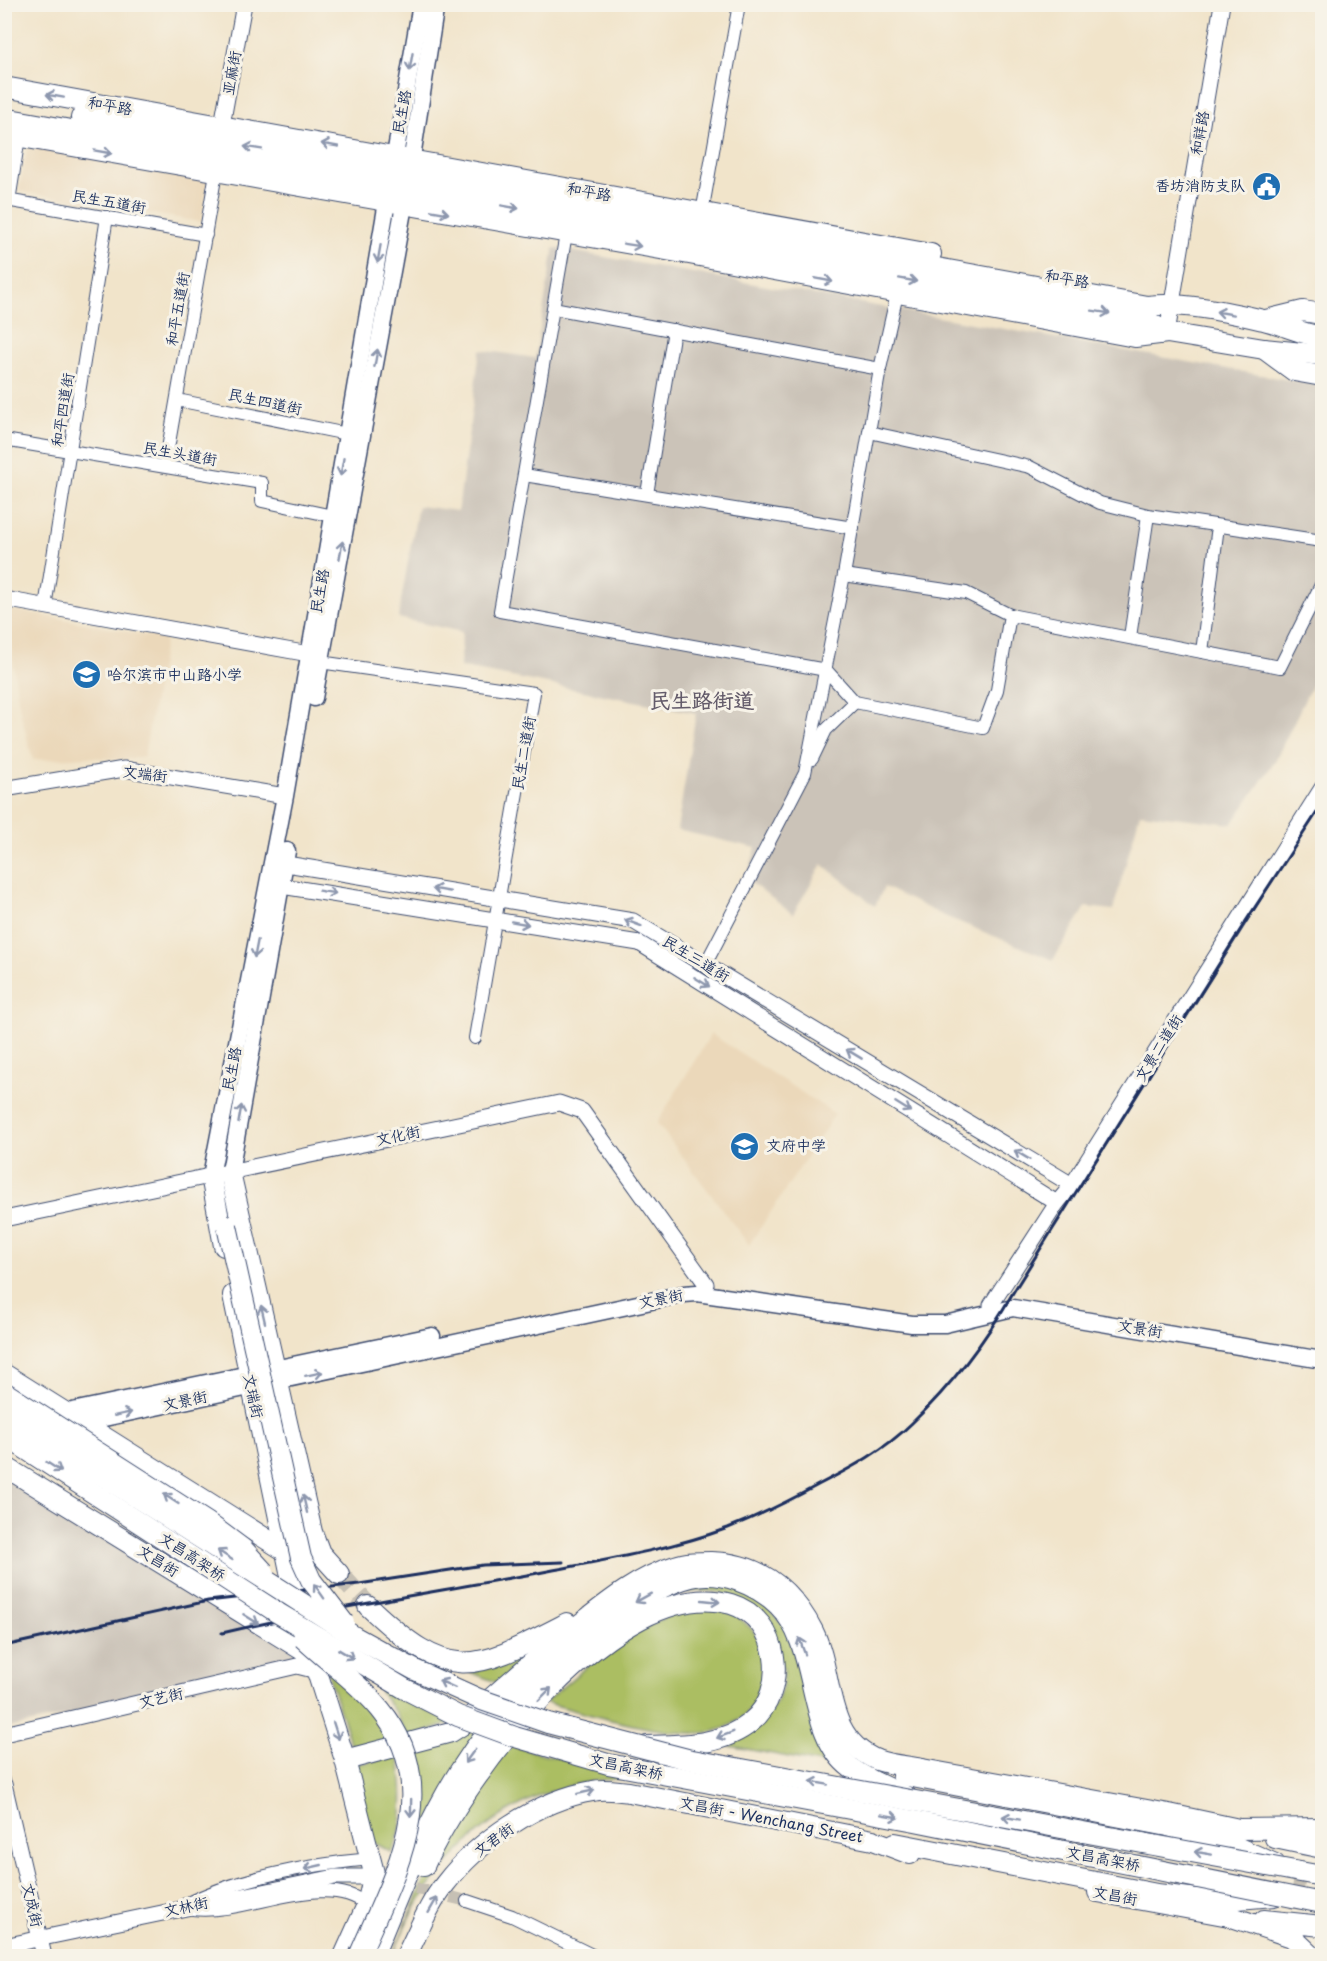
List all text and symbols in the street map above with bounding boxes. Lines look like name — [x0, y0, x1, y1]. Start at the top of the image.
street label: 亚麻街 — [215, 49, 246, 97]
one-way arrow — [405, 52, 416, 72]
street label: 民生路 — [385, 88, 416, 136]
street label: 和平路 — [86, 89, 134, 120]
one-way arrow — [46, 90, 66, 101]
street label: 和祥路 — [1183, 109, 1214, 157]
one-way arrow — [321, 140, 340, 151]
one-way arrow — [243, 142, 263, 153]
one-way arrow — [93, 147, 113, 158]
public building icon: 香坊消防支队 — [1250, 170, 1282, 202]
place label: 香坊消防支队 — [1155, 173, 1245, 196]
street label: 和平路 — [565, 175, 613, 206]
street label: 民生五道街 — [70, 183, 148, 218]
one-way arrow — [500, 202, 519, 213]
one-way arrow — [430, 207, 449, 218]
one-way arrow — [622, 240, 642, 251]
one-way arrow — [373, 244, 384, 264]
street label: 和平路 — [1043, 262, 1091, 293]
street label: 和平五道街 — [159, 270, 194, 348]
one-way arrow — [814, 275, 833, 286]
one-way arrow — [898, 275, 918, 286]
one-way arrow — [1090, 307, 1110, 318]
one-way arrow — [1216, 308, 1236, 319]
one-way arrow — [371, 349, 382, 368]
street label: 和平四道街 — [44, 371, 79, 449]
street label: 民生四道街 — [226, 381, 304, 420]
street label: 民生头道街 — [141, 435, 219, 470]
one-way arrow — [336, 457, 347, 477]
one-way arrow — [335, 541, 346, 560]
street label: 民生路 — [303, 567, 334, 615]
school or university icon: 哈尔滨市中山路小学 — [70, 659, 102, 691]
place label: 哈尔滨市中山路小学 — [107, 662, 242, 685]
district label: 民生路街道 — [650, 683, 755, 715]
street label: 民生二道街 — [505, 714, 540, 792]
street label: 文端街 — [121, 758, 169, 787]
one-way arrow — [432, 884, 451, 895]
one-way arrow — [317, 887, 337, 898]
one-way arrow — [624, 917, 642, 928]
one-way arrow — [509, 918, 529, 929]
street label: 民生三道街 — [659, 929, 735, 987]
one-way arrow — [250, 938, 261, 958]
one-way arrow — [693, 977, 710, 989]
street label: 文景二道街 — [1128, 1009, 1187, 1085]
street label: 民生路 — [215, 1044, 246, 1093]
one-way arrow — [846, 1048, 863, 1060]
one-way arrow — [894, 1102, 911, 1114]
one-way arrow — [235, 1105, 246, 1124]
street label: 文化街 — [373, 1119, 422, 1150]
school or university icon: 文府中学 — [729, 1130, 761, 1162]
place label: 文府中学 — [766, 1133, 826, 1156]
one-way arrow — [1014, 1148, 1031, 1160]
street label: 文景街 — [636, 1282, 685, 1313]
one-way arrow — [256, 1304, 268, 1323]
street label: 文景街 — [1116, 1313, 1164, 1342]
one-way arrow — [304, 1368, 323, 1379]
street label: 文瑞街 — [239, 1371, 270, 1420]
street label: 文景街 — [160, 1384, 209, 1415]
one-way arrow — [113, 1408, 133, 1419]
one-way arrow — [45, 1461, 62, 1474]
one-way arrow — [164, 1493, 180, 1505]
one-way arrow — [299, 1495, 311, 1514]
street label: 文昌高架桥 — [155, 1526, 231, 1586]
street label: 文昌街 — [134, 1538, 184, 1581]
one-way arrow — [216, 1548, 233, 1561]
one-way arrow — [313, 1583, 325, 1599]
one-way arrow — [635, 1592, 652, 1604]
one-way arrow — [700, 1596, 720, 1607]
one-way arrow — [242, 1613, 259, 1625]
one-way arrow — [795, 1637, 806, 1656]
one-way arrow — [337, 1648, 354, 1660]
one-way arrow — [439, 1678, 457, 1690]
street label: 文艺街 — [136, 1680, 185, 1713]
one-way arrow — [538, 1687, 553, 1701]
one-way arrow — [331, 1721, 342, 1740]
one-way arrow — [716, 1730, 735, 1741]
street label: 文昌高架桥 — [587, 1746, 665, 1785]
one-way arrow — [464, 1748, 476, 1764]
one-way arrow — [810, 1777, 830, 1788]
one-way arrow — [575, 1786, 595, 1797]
street label: 文昌街 - Wenchang Street — [677, 1789, 865, 1848]
one-way arrow — [406, 1798, 417, 1818]
one-way arrow — [880, 1811, 899, 1822]
one-way arrow — [1002, 1812, 1022, 1823]
street label: 文君街 — [468, 1816, 518, 1861]
street label: 文昌高架桥 — [1064, 1839, 1142, 1876]
one-way arrow — [1194, 1847, 1214, 1858]
one-way arrow — [304, 1862, 323, 1873]
street label: 文昌街 — [1091, 1879, 1140, 1910]
street label: 文成街 — [17, 1880, 50, 1929]
street label: 文林街 — [161, 1890, 210, 1921]
one-way arrow — [427, 1896, 439, 1913]

